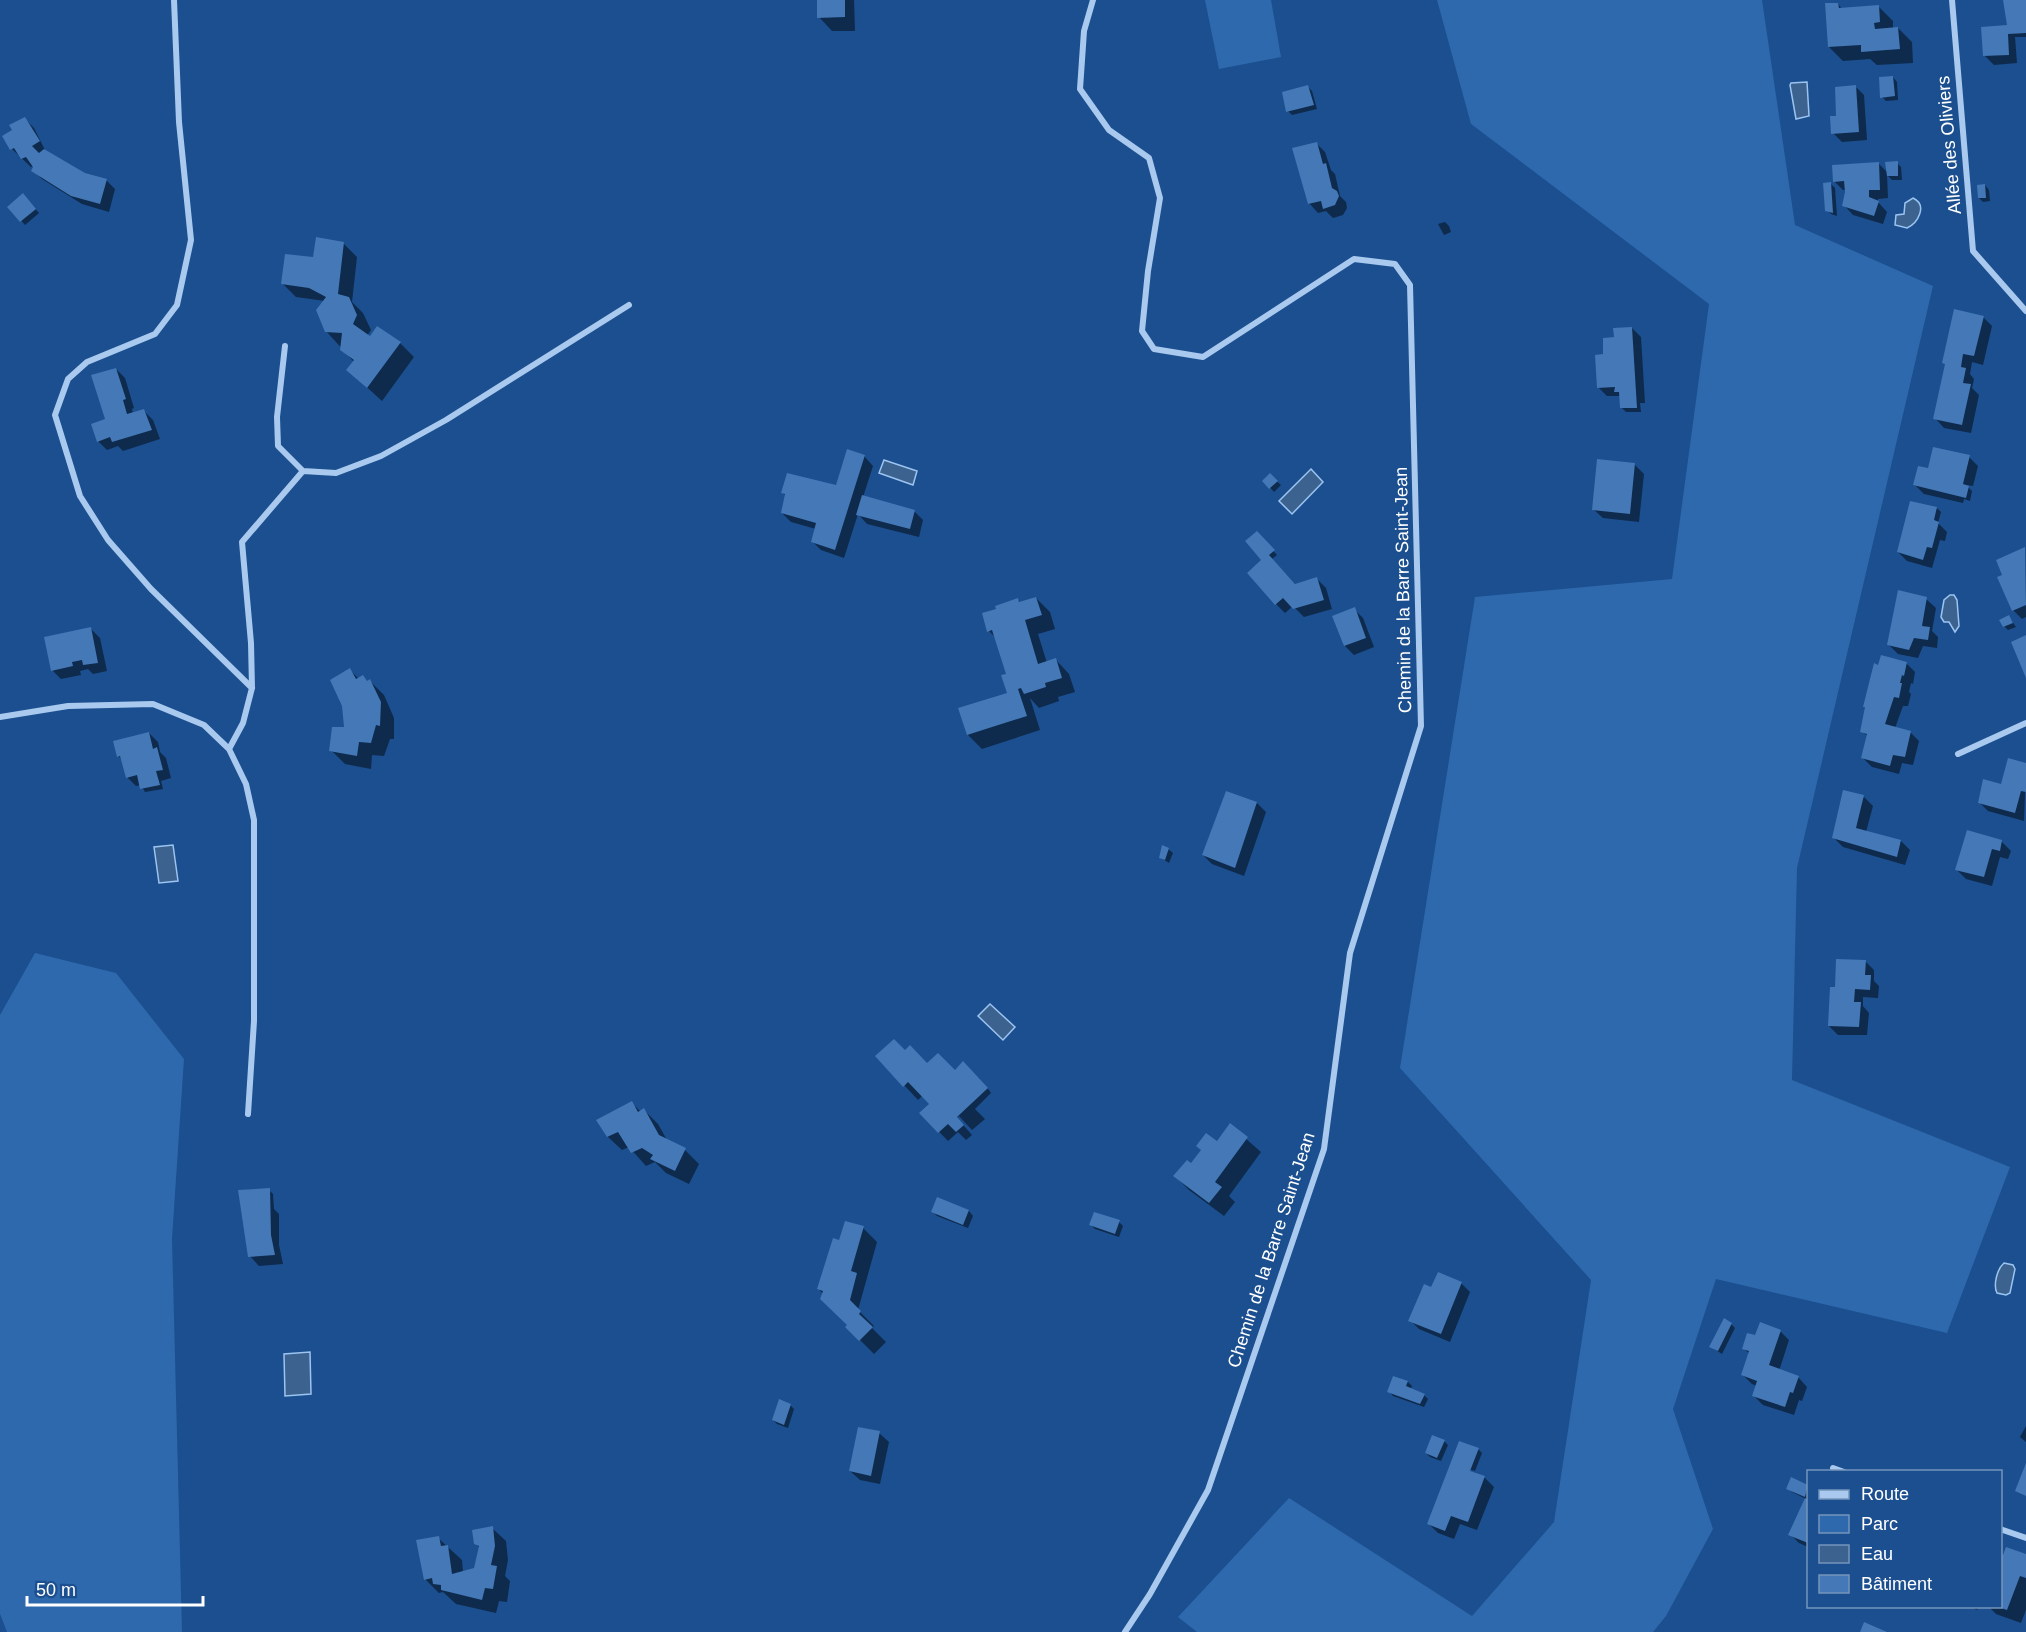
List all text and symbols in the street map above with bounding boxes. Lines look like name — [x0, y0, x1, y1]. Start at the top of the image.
street label: Allée des Oliviers — [1933, 75, 1965, 215]
street label: Chemin de la Barre Saint-Jean — [1391, 467, 1415, 713]
street label: Chemin de la Barre Saint-Jean — [1223, 1130, 1319, 1370]
legend — [1807, 1470, 2002, 1608]
text: Route — [1861, 1484, 1909, 1504]
text: Parc — [1861, 1514, 1898, 1534]
text: Eau — [1861, 1544, 1893, 1564]
scale bar — [27, 1569, 202, 1607]
text: Bâtiment — [1861, 1574, 1932, 1594]
text: 50 m — [36, 1580, 76, 1600]

